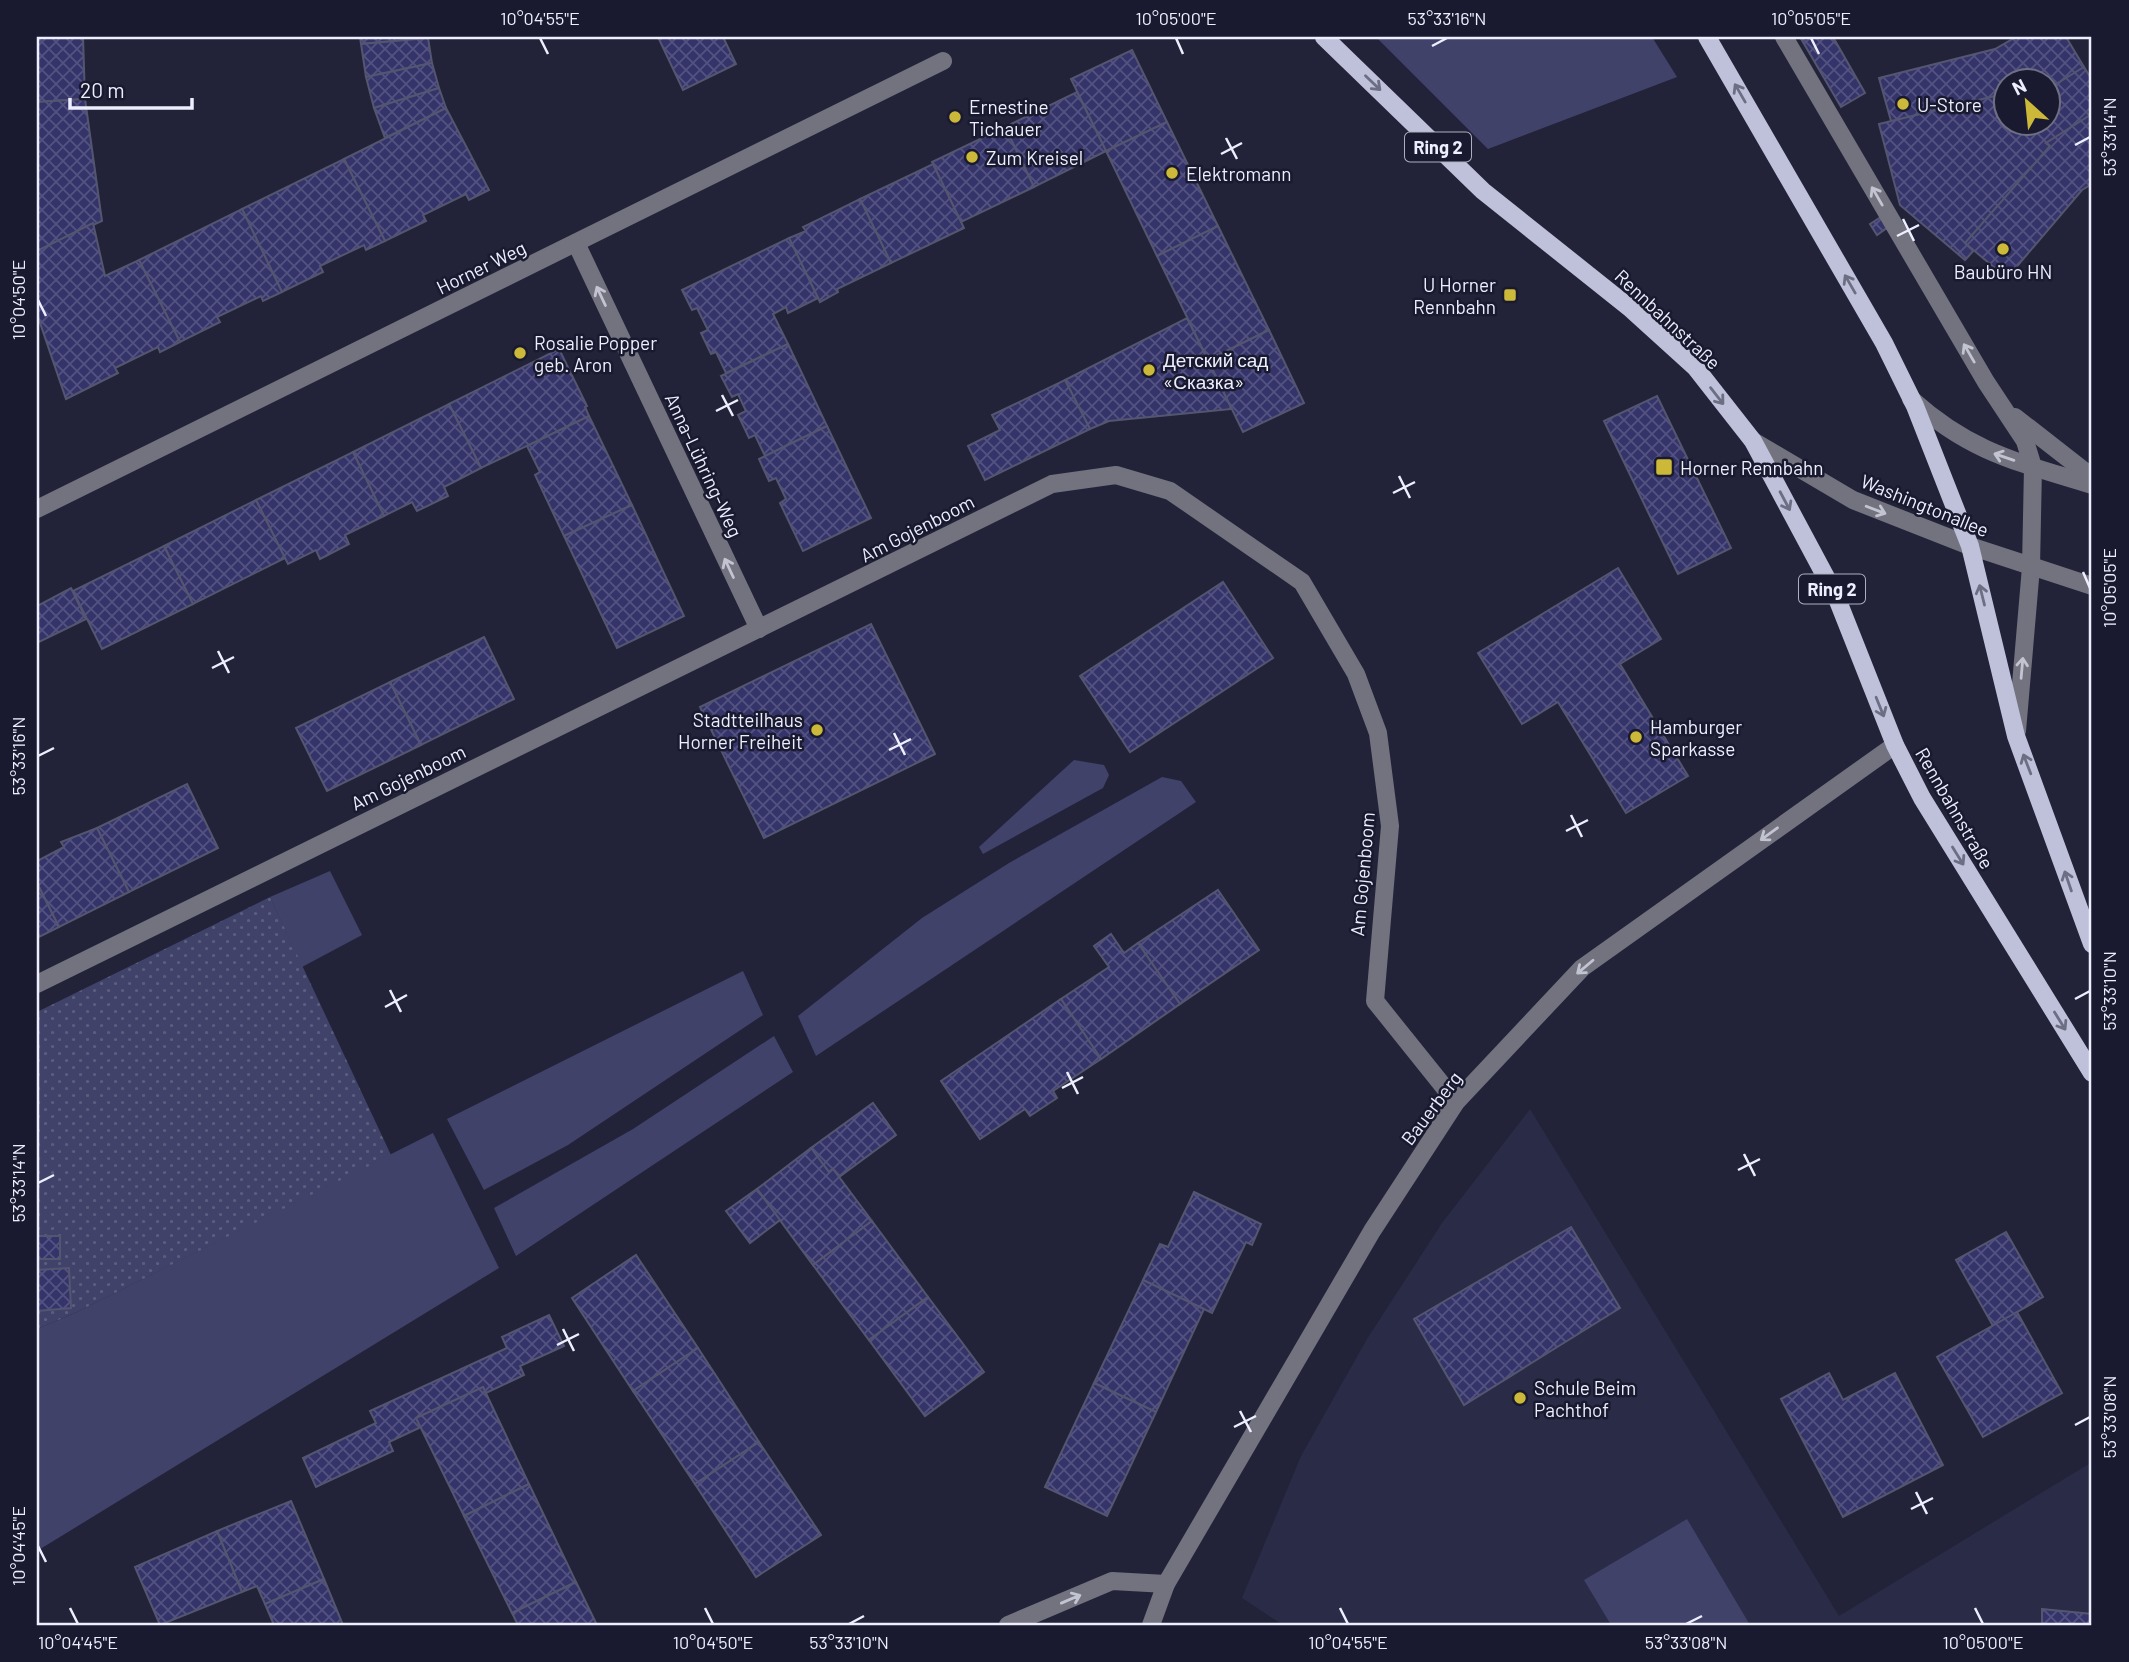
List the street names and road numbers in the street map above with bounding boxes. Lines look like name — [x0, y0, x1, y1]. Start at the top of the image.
road number: Ring 2 — [1405, 132, 1471, 162]
street label: Horner Weg — [433, 235, 529, 299]
street label: Rennbahnstraße — [1610, 264, 1726, 374]
street label: Anna-Lühring-Weg — [661, 389, 747, 541]
street label: Washingtonallee — [1858, 469, 1992, 541]
street label: Am Gojenboom — [856, 489, 978, 567]
road number: Ring 2 — [1799, 574, 1865, 604]
street label: Am Gojenboom — [347, 739, 469, 815]
street label: Rennbahnstraße — [1911, 743, 1999, 873]
street label: Am Gojenboom — [1345, 811, 1379, 937]
street label: Bauerberg — [1396, 1067, 1466, 1149]

